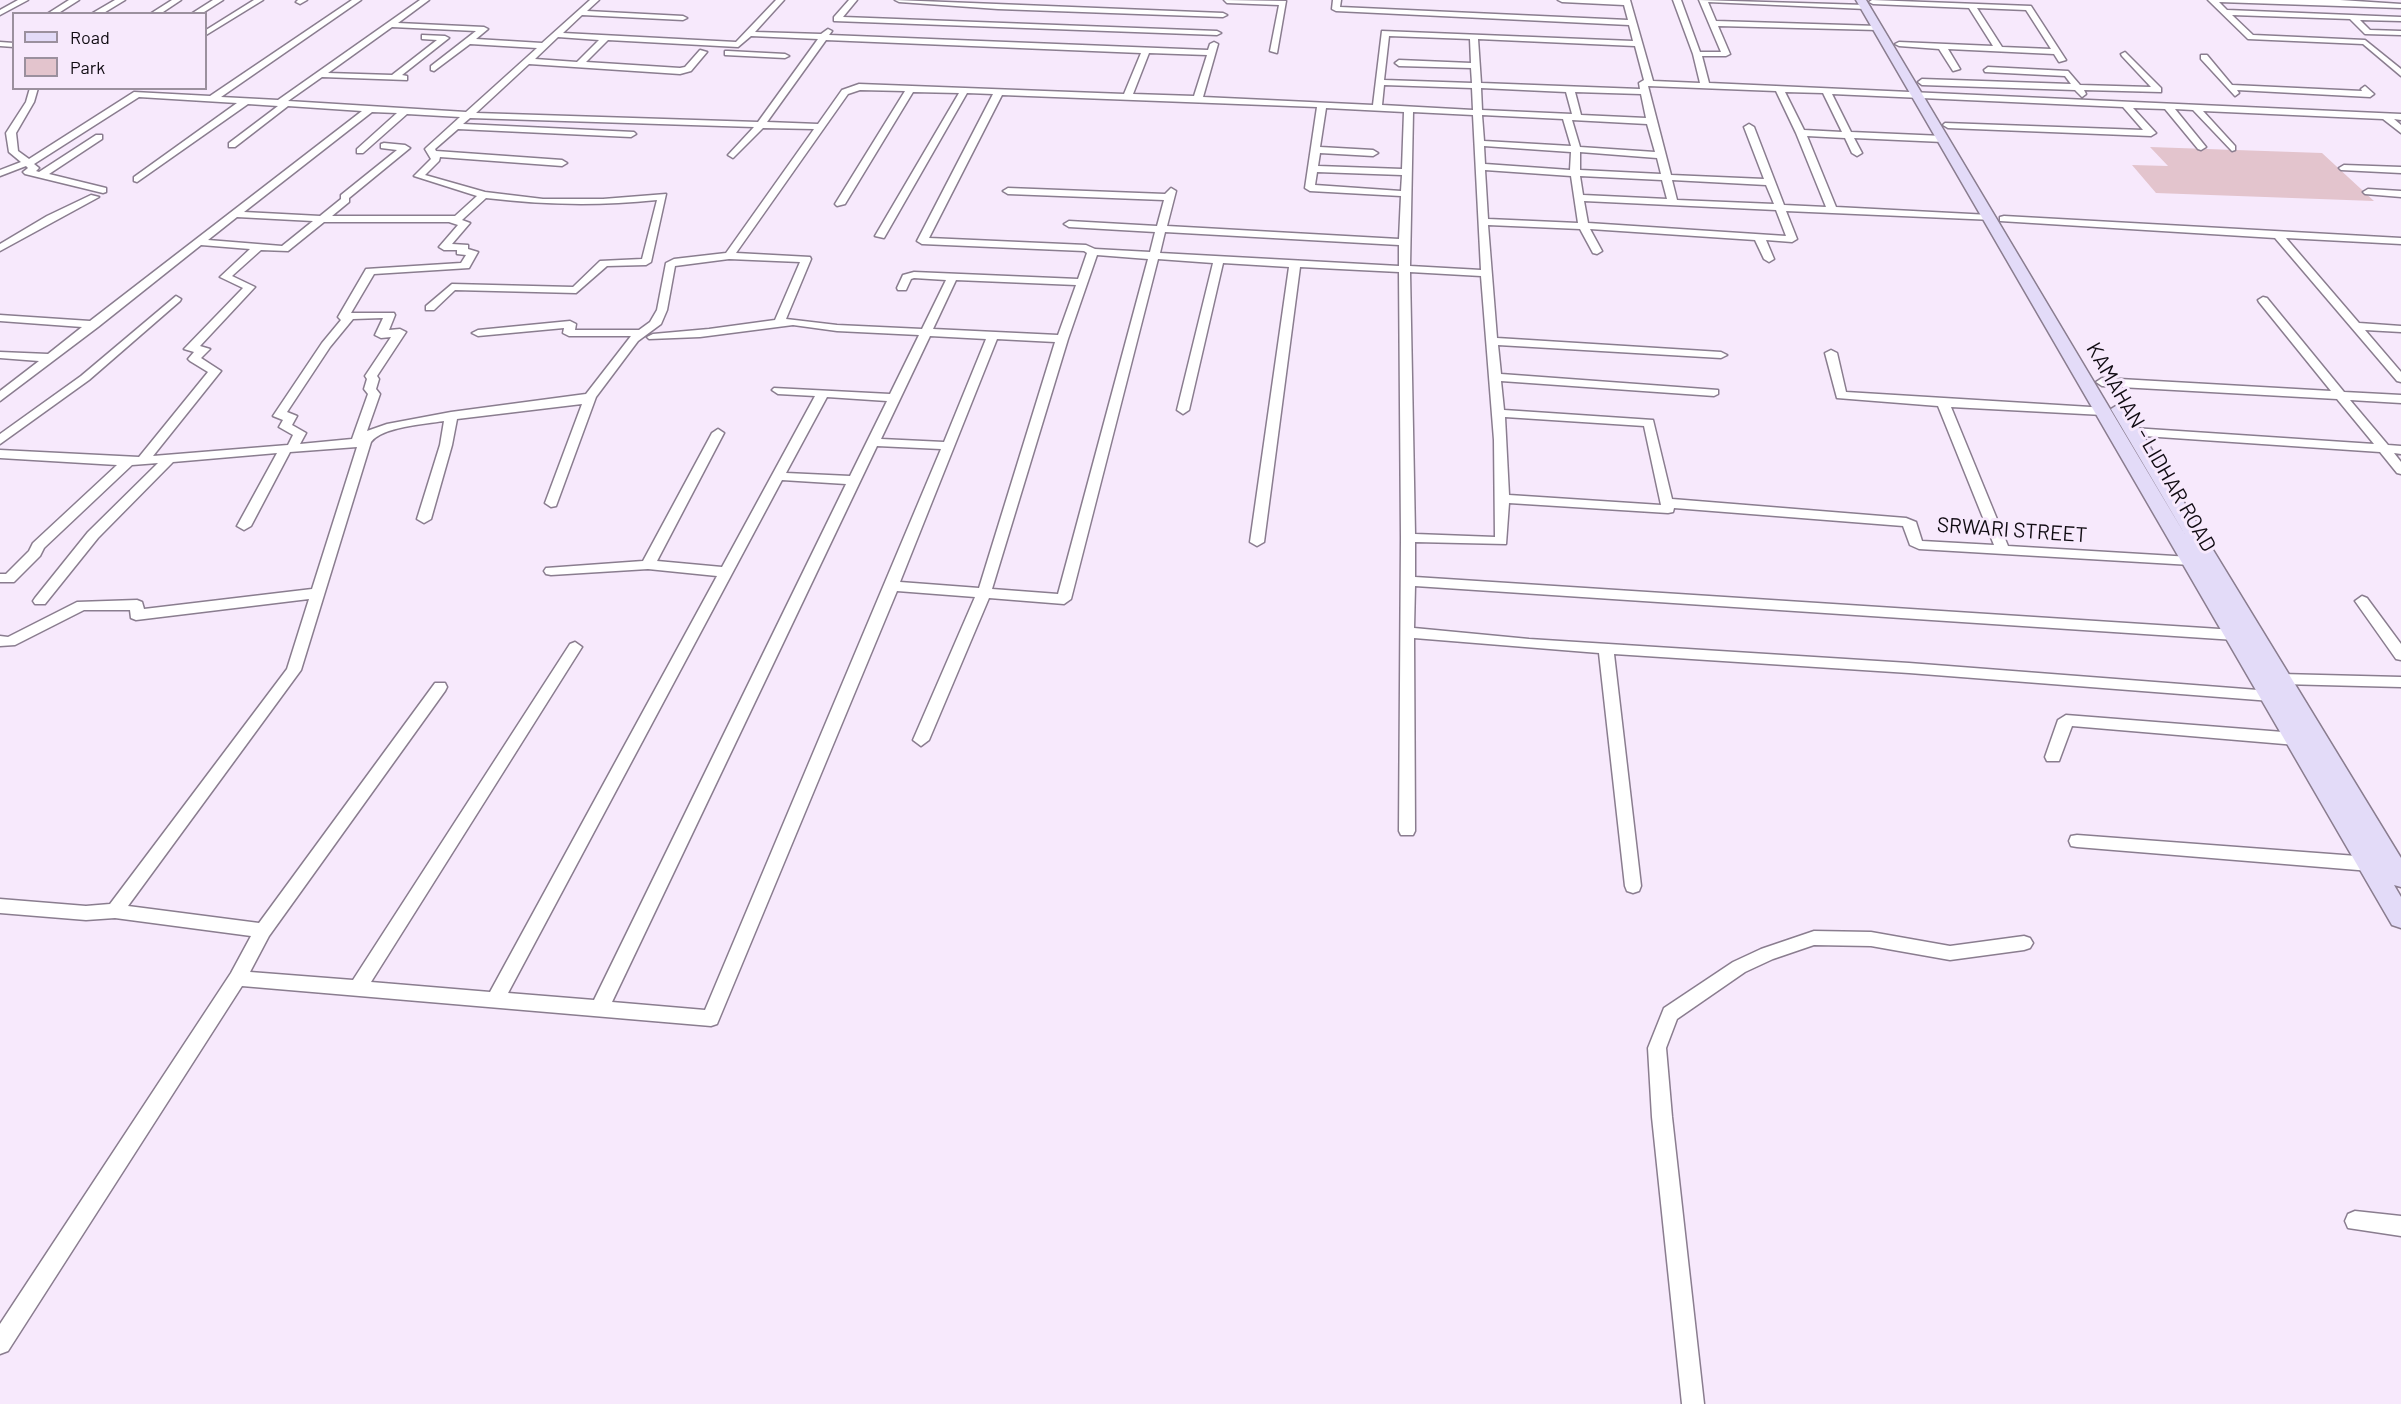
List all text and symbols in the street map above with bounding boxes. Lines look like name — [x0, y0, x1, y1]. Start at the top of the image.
legend — [12, 12, 207, 90]
text: Road — [70, 26, 110, 48]
text: Park — [70, 56, 105, 78]
street label: KAMAHAN - LIDHAR ROAD — [2081, 338, 2221, 556]
street label: SRWARI STREET — [1936, 512, 2088, 548]

